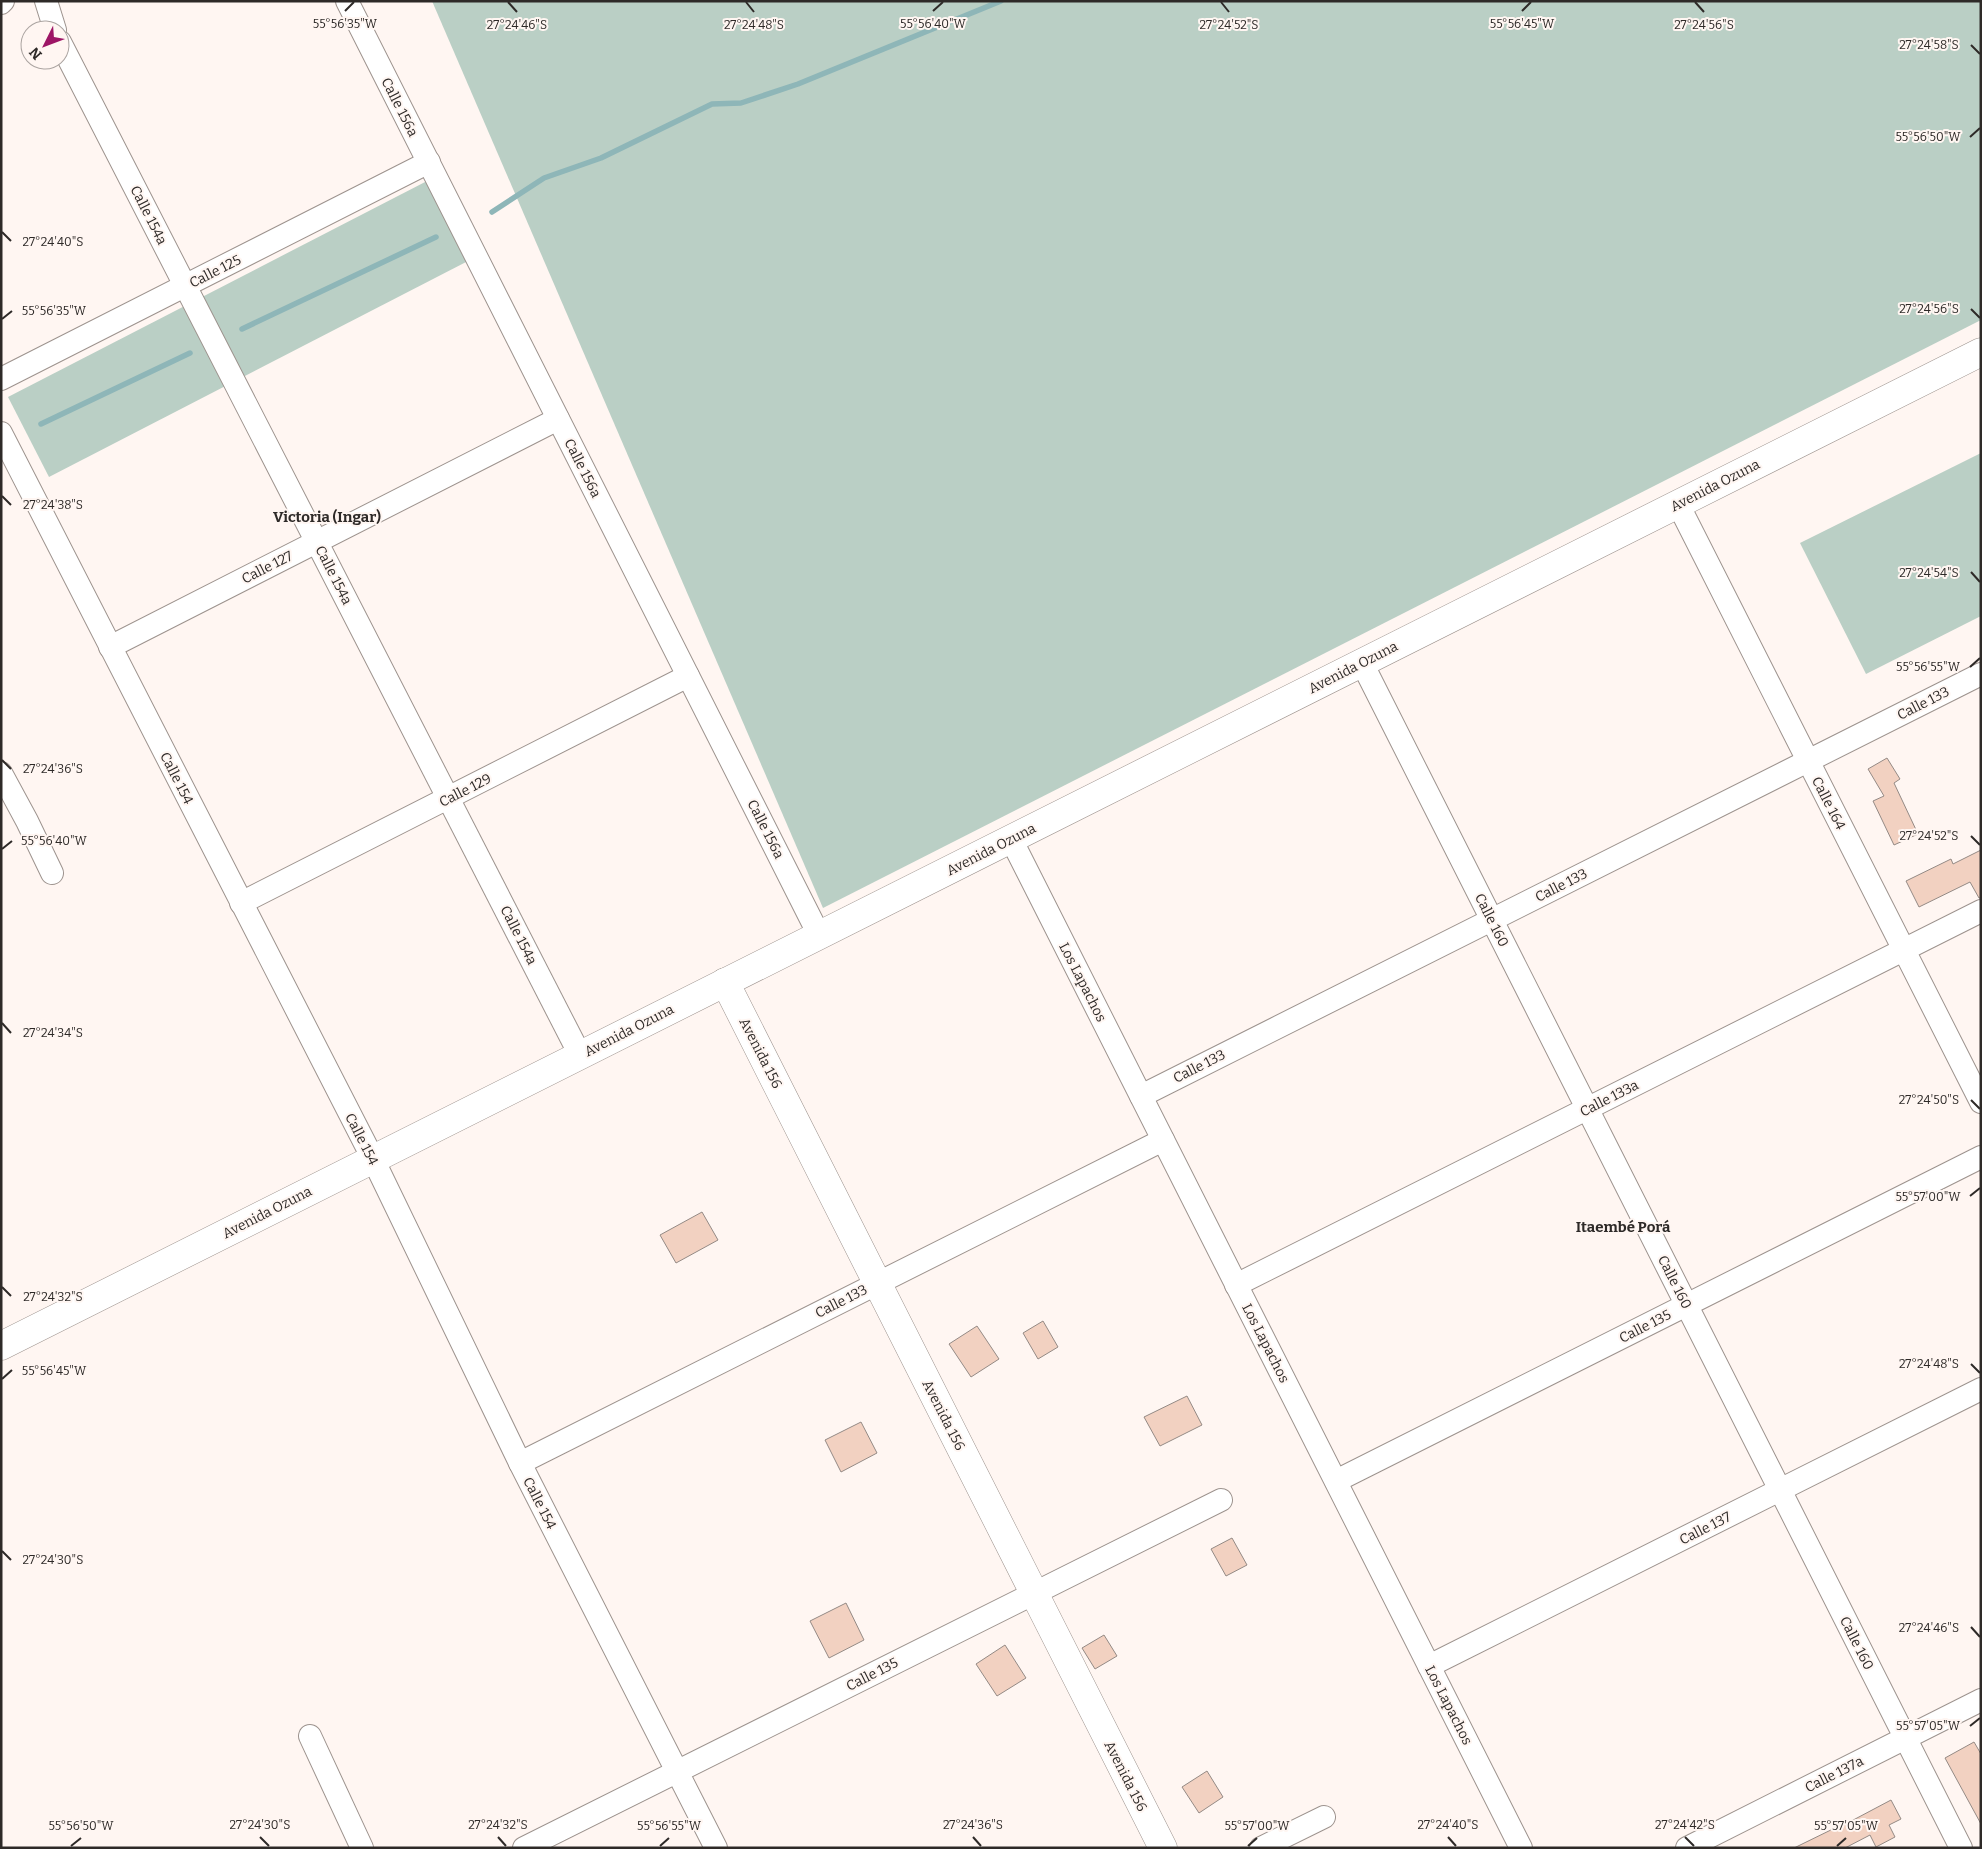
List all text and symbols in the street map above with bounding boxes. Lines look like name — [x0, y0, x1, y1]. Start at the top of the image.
text: 55°56'35"W — [313, 17, 378, 31]
text: 55°56'40"W — [900, 17, 967, 31]
text: 55°56'45"W — [1490, 17, 1555, 31]
text: 27°24'46"S — [487, 18, 547, 32]
text: 27°24'48"S — [724, 18, 784, 32]
text: 27°24'52"S — [1200, 18, 1258, 32]
text: 27°24'56"S — [1674, 18, 1734, 32]
north arrow — [20, 20, 70, 70]
text: 27°24'58"S — [1899, 38, 1959, 52]
text: N — [26, 44, 46, 63]
street label: Calle 156a — [377, 75, 422, 140]
text: 55°56'50"W — [1895, 130, 1961, 144]
street label: Calle 154a — [126, 183, 171, 248]
text: 27°24'40"S — [23, 235, 83, 249]
street label: Calle 125 — [187, 251, 244, 292]
text: 27°24'56"S — [1899, 302, 1959, 316]
text: 55°56'35"W — [22, 304, 87, 318]
street label: Calle 156a — [560, 436, 605, 501]
street label: Avenida Ozuna — [1668, 455, 1763, 515]
text: 27°24'38"S — [23, 498, 83, 512]
district label: Victoria (Ingar) — [273, 508, 381, 526]
street label: Calle 154a — [311, 543, 356, 608]
street label: Calle 127 — [239, 547, 296, 588]
text: 27°24'54"S — [1899, 566, 1959, 580]
street label: Avenida Ozuna — [1306, 637, 1401, 697]
text: 55°56'55"W — [1896, 660, 1961, 674]
street label: Calle 133 — [1894, 683, 1952, 724]
street label: Calle 154 — [156, 749, 197, 807]
text: 27°24'36"S — [23, 762, 83, 776]
street label: Calle 129 — [436, 770, 494, 811]
street label: Calle 164 — [1808, 774, 1849, 833]
street label: Calle 156a — [743, 797, 788, 862]
street label: Avenida Ozuna — [944, 819, 1039, 879]
text: 27°24'52"S — [1900, 829, 1958, 843]
text: 55°56'40"W — [21, 834, 88, 848]
street label: Calle 133 — [1532, 865, 1590, 906]
street label: Calle 160 — [1471, 891, 1512, 950]
street label: Calle 154a — [496, 903, 541, 968]
street label: Los Lapachos — [1055, 940, 1110, 1025]
street label: Avenida Ozuna — [582, 1000, 677, 1060]
street label: Avenida 156 — [735, 1015, 786, 1091]
text: 27°24'34"S — [23, 1026, 83, 1040]
street label: Calle 133 — [1170, 1046, 1228, 1087]
street label: Calle 133a — [1577, 1076, 1642, 1120]
text: 27°24'50"S — [1899, 1093, 1959, 1107]
street label: Calle 154 — [341, 1110, 382, 1168]
street label: Avenida Ozuna — [220, 1182, 315, 1242]
text: 55°57'00"W — [1895, 1190, 1961, 1204]
district label: Itaembé Porá — [1576, 1218, 1671, 1236]
street label: Calle 160 — [1654, 1253, 1695, 1312]
street label: Calle 133 — [812, 1281, 870, 1322]
text: 27°24'32"S — [23, 1290, 83, 1304]
street label: Los Lapachos — [1238, 1301, 1293, 1386]
street label: Calle 135 — [1616, 1306, 1674, 1347]
text: 27°24'48"S — [1899, 1357, 1959, 1371]
text: 55°56'45"W — [22, 1364, 87, 1378]
street label: Avenida 156 — [918, 1377, 969, 1453]
street label: Calle 154 — [519, 1474, 560, 1532]
street label: Calle 137 — [1677, 1508, 1734, 1549]
text: 27°24'30"S — [23, 1553, 83, 1567]
street label: Calle 160 — [1836, 1614, 1877, 1673]
text: 27°24'46"S — [1899, 1621, 1959, 1635]
street label: Calle 135 — [843, 1654, 901, 1695]
street label: Los Lapachos — [1421, 1663, 1476, 1748]
text: 55°57'05"W — [1896, 1719, 1961, 1733]
street label: Avenida 156 — [1100, 1738, 1151, 1814]
street label: Calle 137a — [1802, 1752, 1867, 1796]
text: 27°24'30"S — [230, 1818, 290, 1832]
text: 27°24'32"S — [468, 1818, 528, 1832]
text: 27°24'36"S — [943, 1818, 1003, 1832]
text: 27°24'40"S — [1418, 1818, 1478, 1832]
text: 27°24'42"S — [1655, 1818, 1715, 1832]
text: 55°56'50"W — [48, 1819, 114, 1833]
text: 55°56'55"W — [637, 1819, 702, 1833]
text: 55°57'00"W — [1224, 1819, 1290, 1833]
text: 55°57'05"W — [1814, 1819, 1879, 1833]

